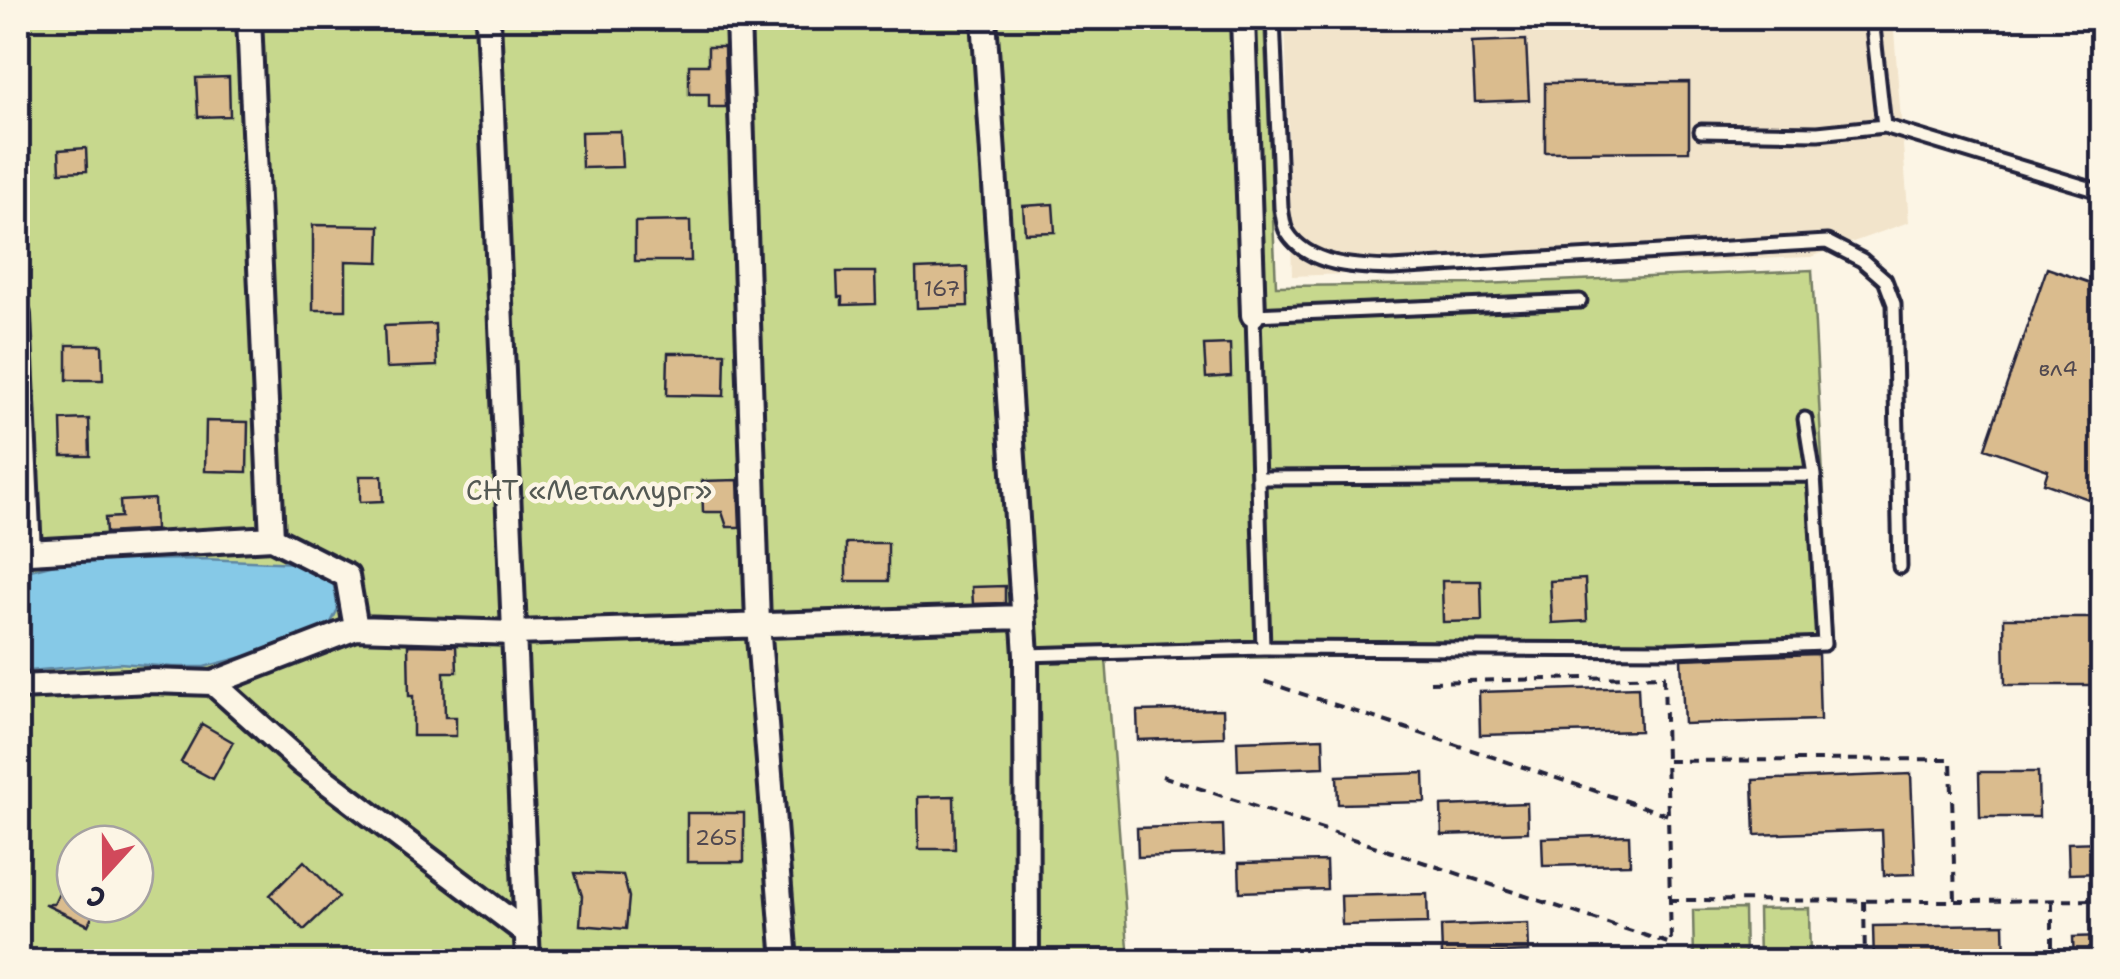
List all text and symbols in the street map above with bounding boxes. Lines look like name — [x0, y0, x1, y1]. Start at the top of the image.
house number: 167 — [924, 274, 960, 303]
house number: вл4 — [2038, 354, 2078, 383]
park label: СНТ «Металлург» — [466, 471, 712, 509]
house number: 265 — [695, 823, 737, 852]
north arrow — [55, 824, 155, 924]
text: С — [81, 877, 111, 918]

